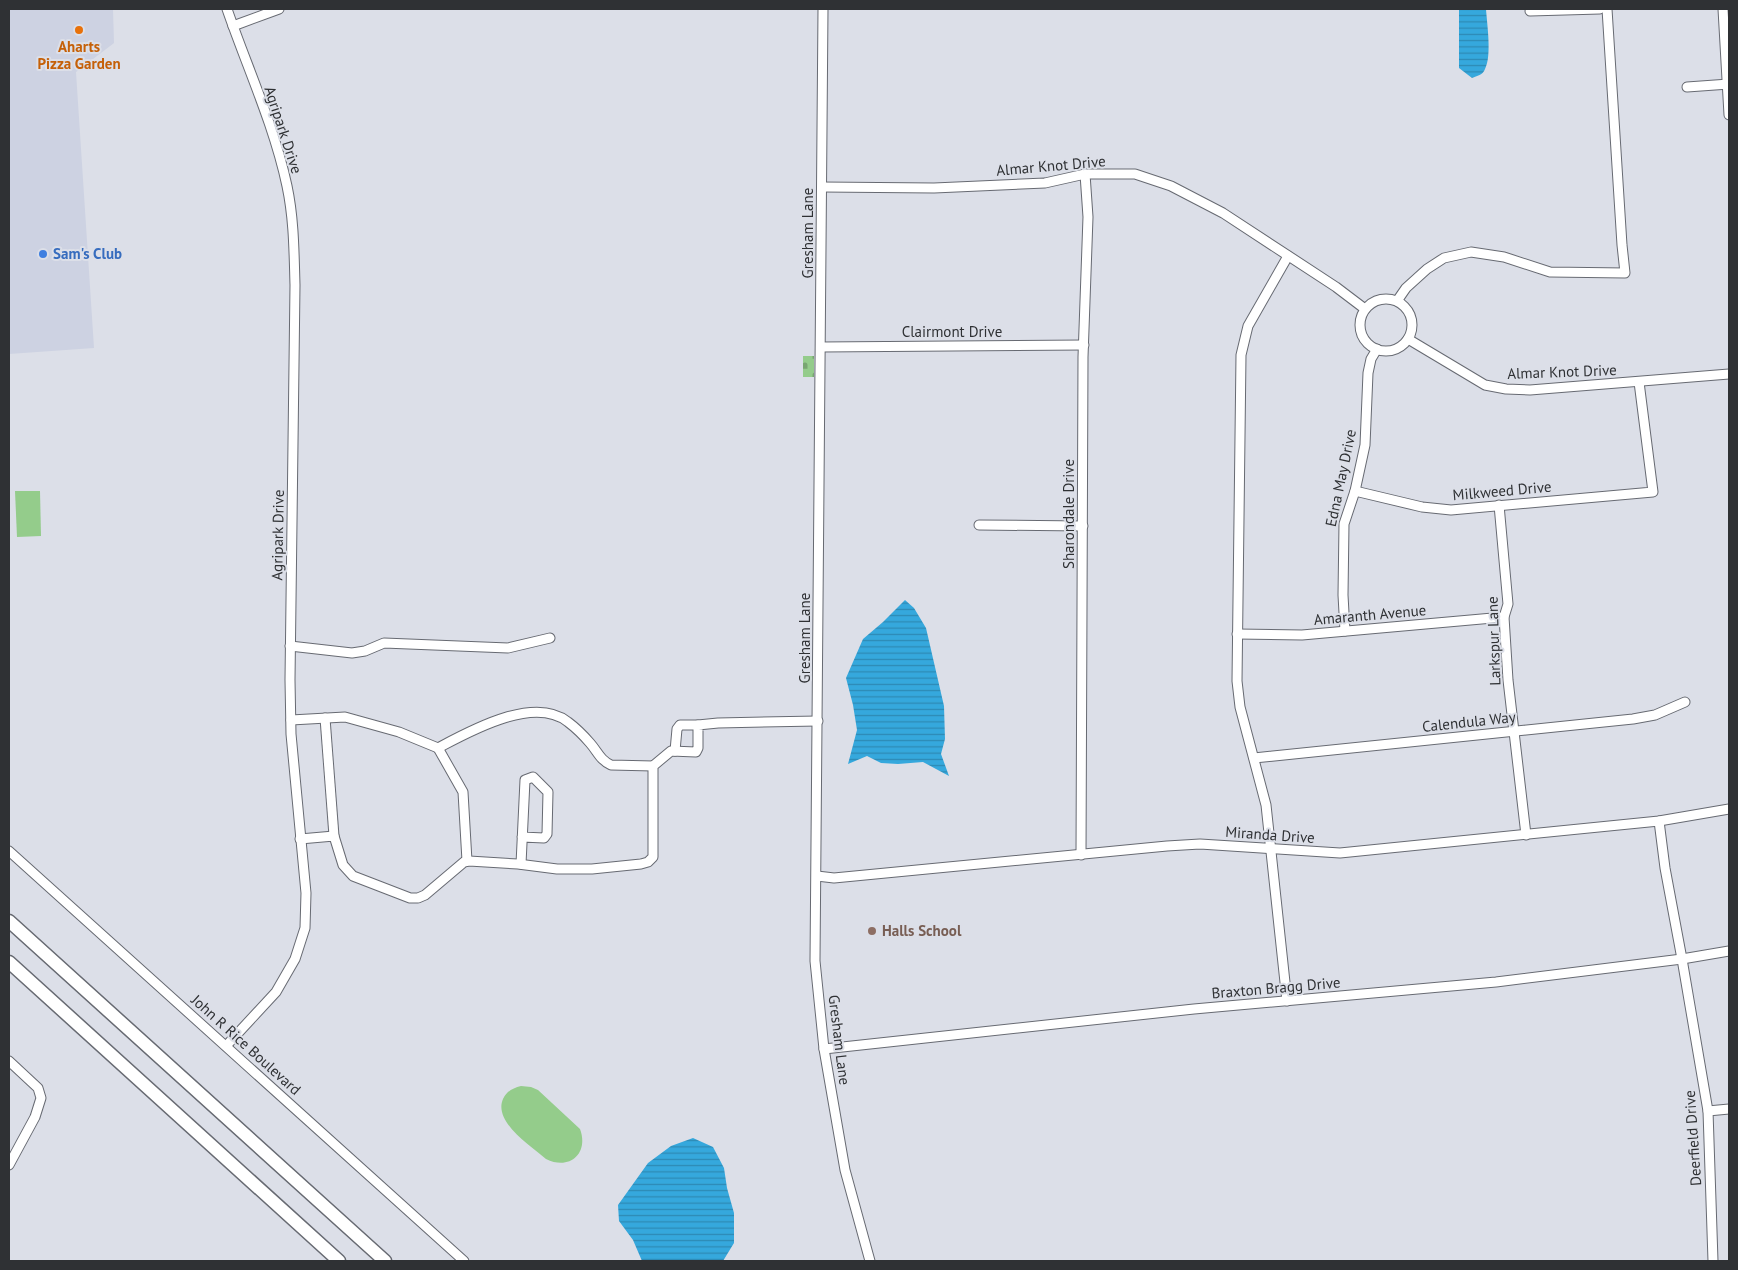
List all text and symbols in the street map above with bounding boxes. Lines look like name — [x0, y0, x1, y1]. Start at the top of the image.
marker: Aharts Pizza Garden — [73, 24, 85, 36]
place label: Aharts Pizza Garden — [37, 37, 121, 73]
street label: Agripark Drive — [260, 84, 307, 176]
street label: Almar Knot Drive — [996, 151, 1106, 180]
street label: Gresham Lane — [798, 188, 817, 278]
place label: Sam's Club — [53, 244, 122, 263]
marker: Sam's Club — [37, 248, 49, 260]
street label: Clairmont Drive — [902, 322, 1002, 341]
street label: Almar Knot Drive — [1507, 360, 1617, 383]
street label: Edna May Drive — [1321, 427, 1360, 528]
street label: Sharondale Drive — [1059, 459, 1078, 569]
street label: Milkweed Drive — [1452, 477, 1552, 504]
street label: Agripark Drive — [267, 489, 288, 581]
street label: Gresham Lane — [795, 593, 814, 683]
street label: Larkspur Lane — [1482, 596, 1505, 686]
street label: Amaranth Avenue — [1313, 600, 1427, 629]
street label: Calendula Way — [1421, 707, 1517, 736]
street label: Miranda Drive — [1225, 822, 1315, 847]
place label: Halls School — [882, 921, 962, 940]
marker: Halls School — [866, 925, 878, 937]
street label: Braxton Bragg Drive — [1211, 972, 1341, 1003]
street label: John R Rice Boulevard — [187, 990, 305, 1099]
street label: Gresham Lane — [825, 994, 854, 1086]
street label: Deerfield Drive — [1680, 1090, 1705, 1186]

